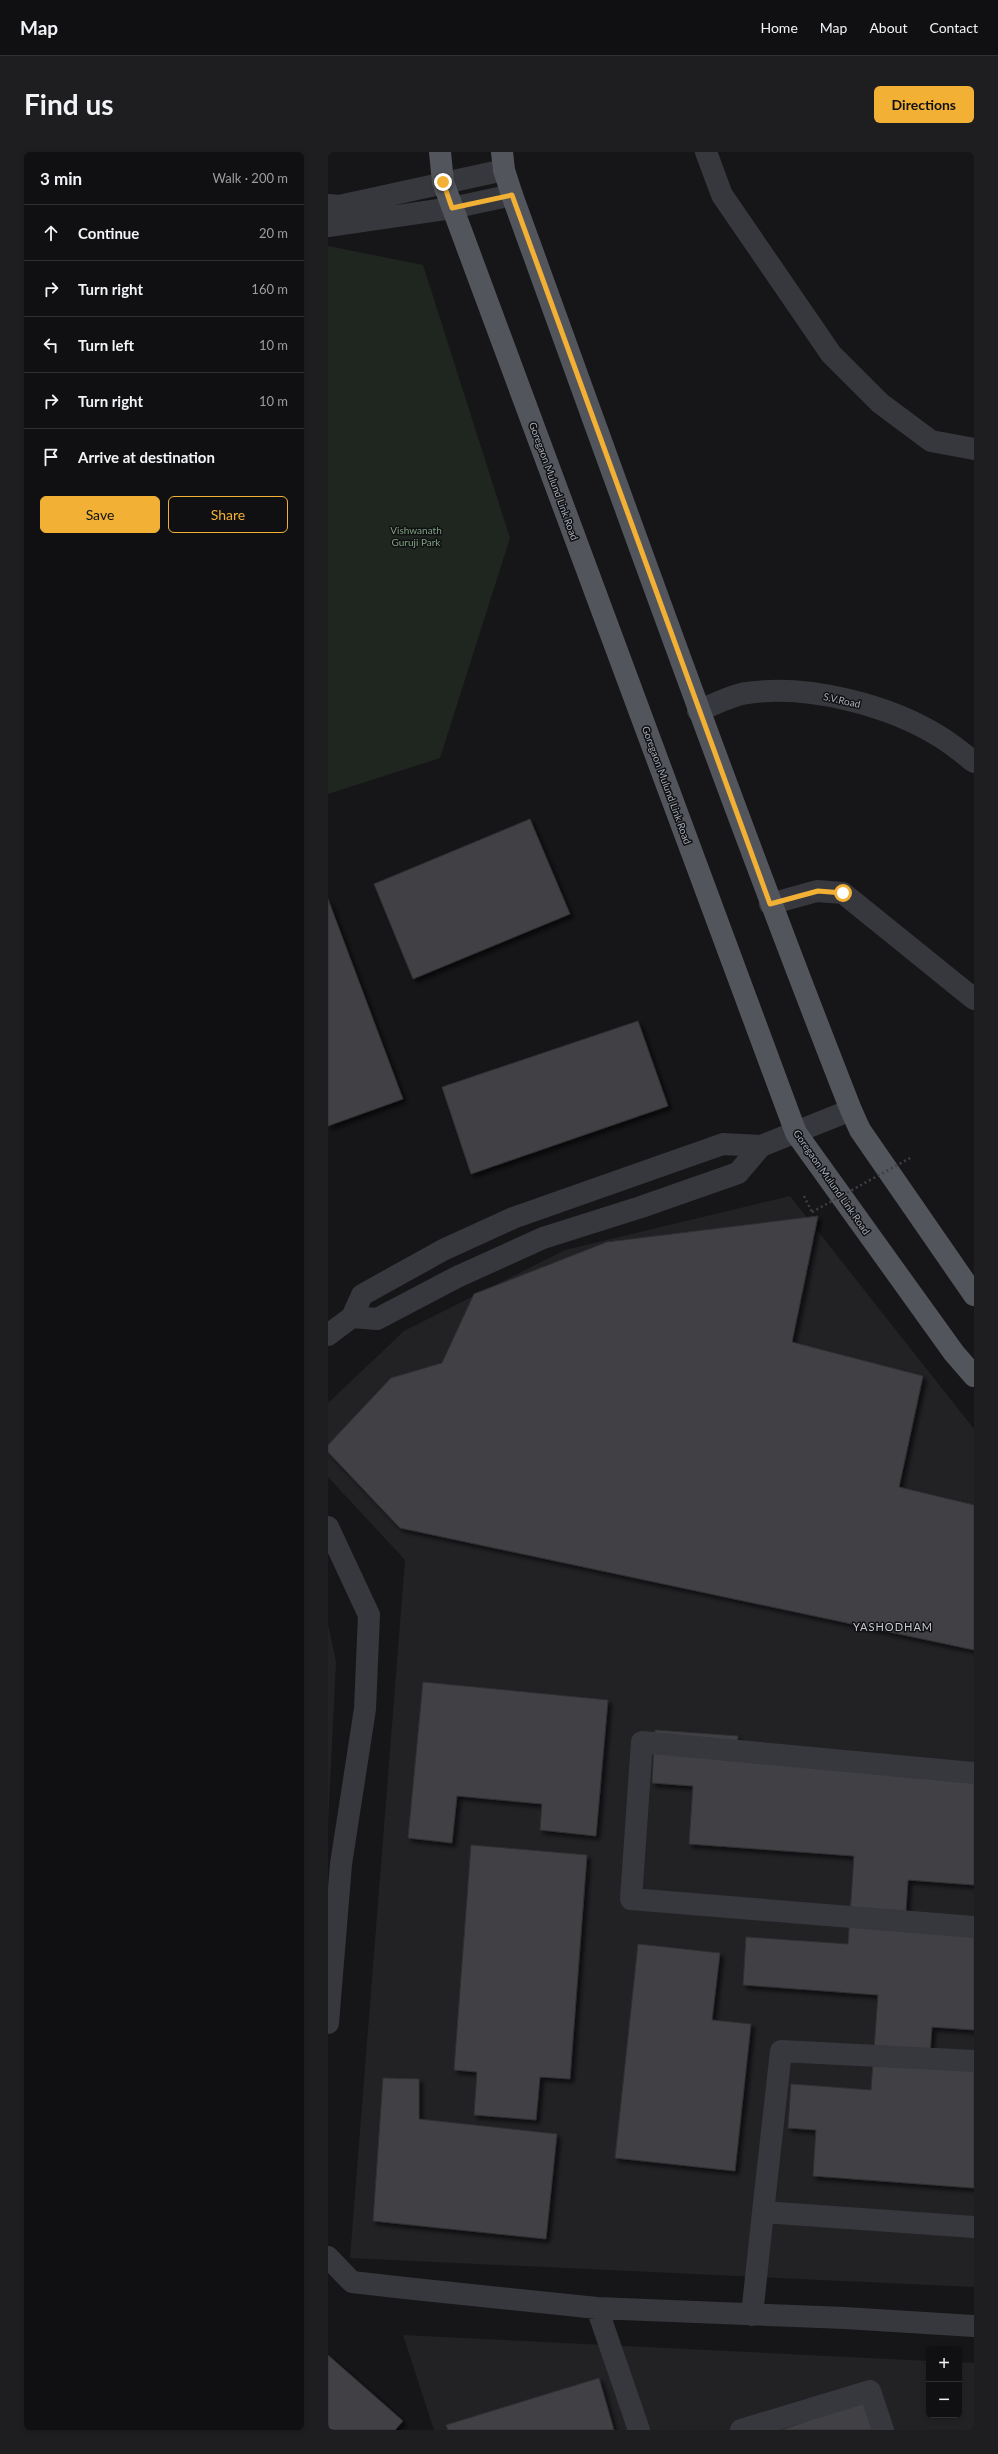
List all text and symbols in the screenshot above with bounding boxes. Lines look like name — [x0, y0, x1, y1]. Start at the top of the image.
text: Map — [20, 16, 58, 39]
text: Home — [760, 19, 798, 36]
text: Map — [820, 19, 847, 36]
text: About — [869, 19, 907, 36]
text: Contact — [929, 19, 978, 36]
button: Directions — [874, 86, 974, 123]
text: Find us — [24, 87, 114, 121]
text: 3 min — [40, 168, 82, 189]
text: Walk · 200 m — [212, 170, 288, 186]
route end — [434, 173, 452, 191]
icon: ahead — [40, 222, 62, 244]
text: Continue — [78, 224, 139, 242]
text: 20 m — [259, 225, 288, 241]
icon: right — [40, 278, 62, 300]
text: Turn right — [78, 280, 143, 298]
text: 160 m — [251, 281, 288, 297]
icon: left — [40, 334, 62, 356]
text: Turn left — [78, 336, 134, 354]
text: 10 m — [259, 337, 288, 353]
icon: right — [40, 390, 62, 412]
text: Turn right — [78, 392, 143, 410]
text: 10 m — [259, 393, 288, 409]
street label: Goregaon Mulund Link Road — [527, 420, 581, 542]
icon: arrive — [40, 446, 62, 468]
text: Arrive at destination — [78, 448, 215, 466]
button: Save — [40, 496, 160, 533]
button: Share — [168, 496, 288, 533]
park label: Vishwanath Guruji Park — [390, 524, 442, 548]
street label: S.V.Road — [822, 690, 862, 710]
street label: Goregaon Mulund Link Road — [640, 724, 694, 846]
route start — [834, 884, 852, 902]
street label: Goregaon Mulund Link Road — [791, 1127, 873, 1237]
district label: YASHODHAM — [853, 1620, 933, 1633]
map controls — [926, 2346, 962, 2418]
button: + — [926, 2346, 962, 2382]
button: − — [926, 2382, 962, 2418]

